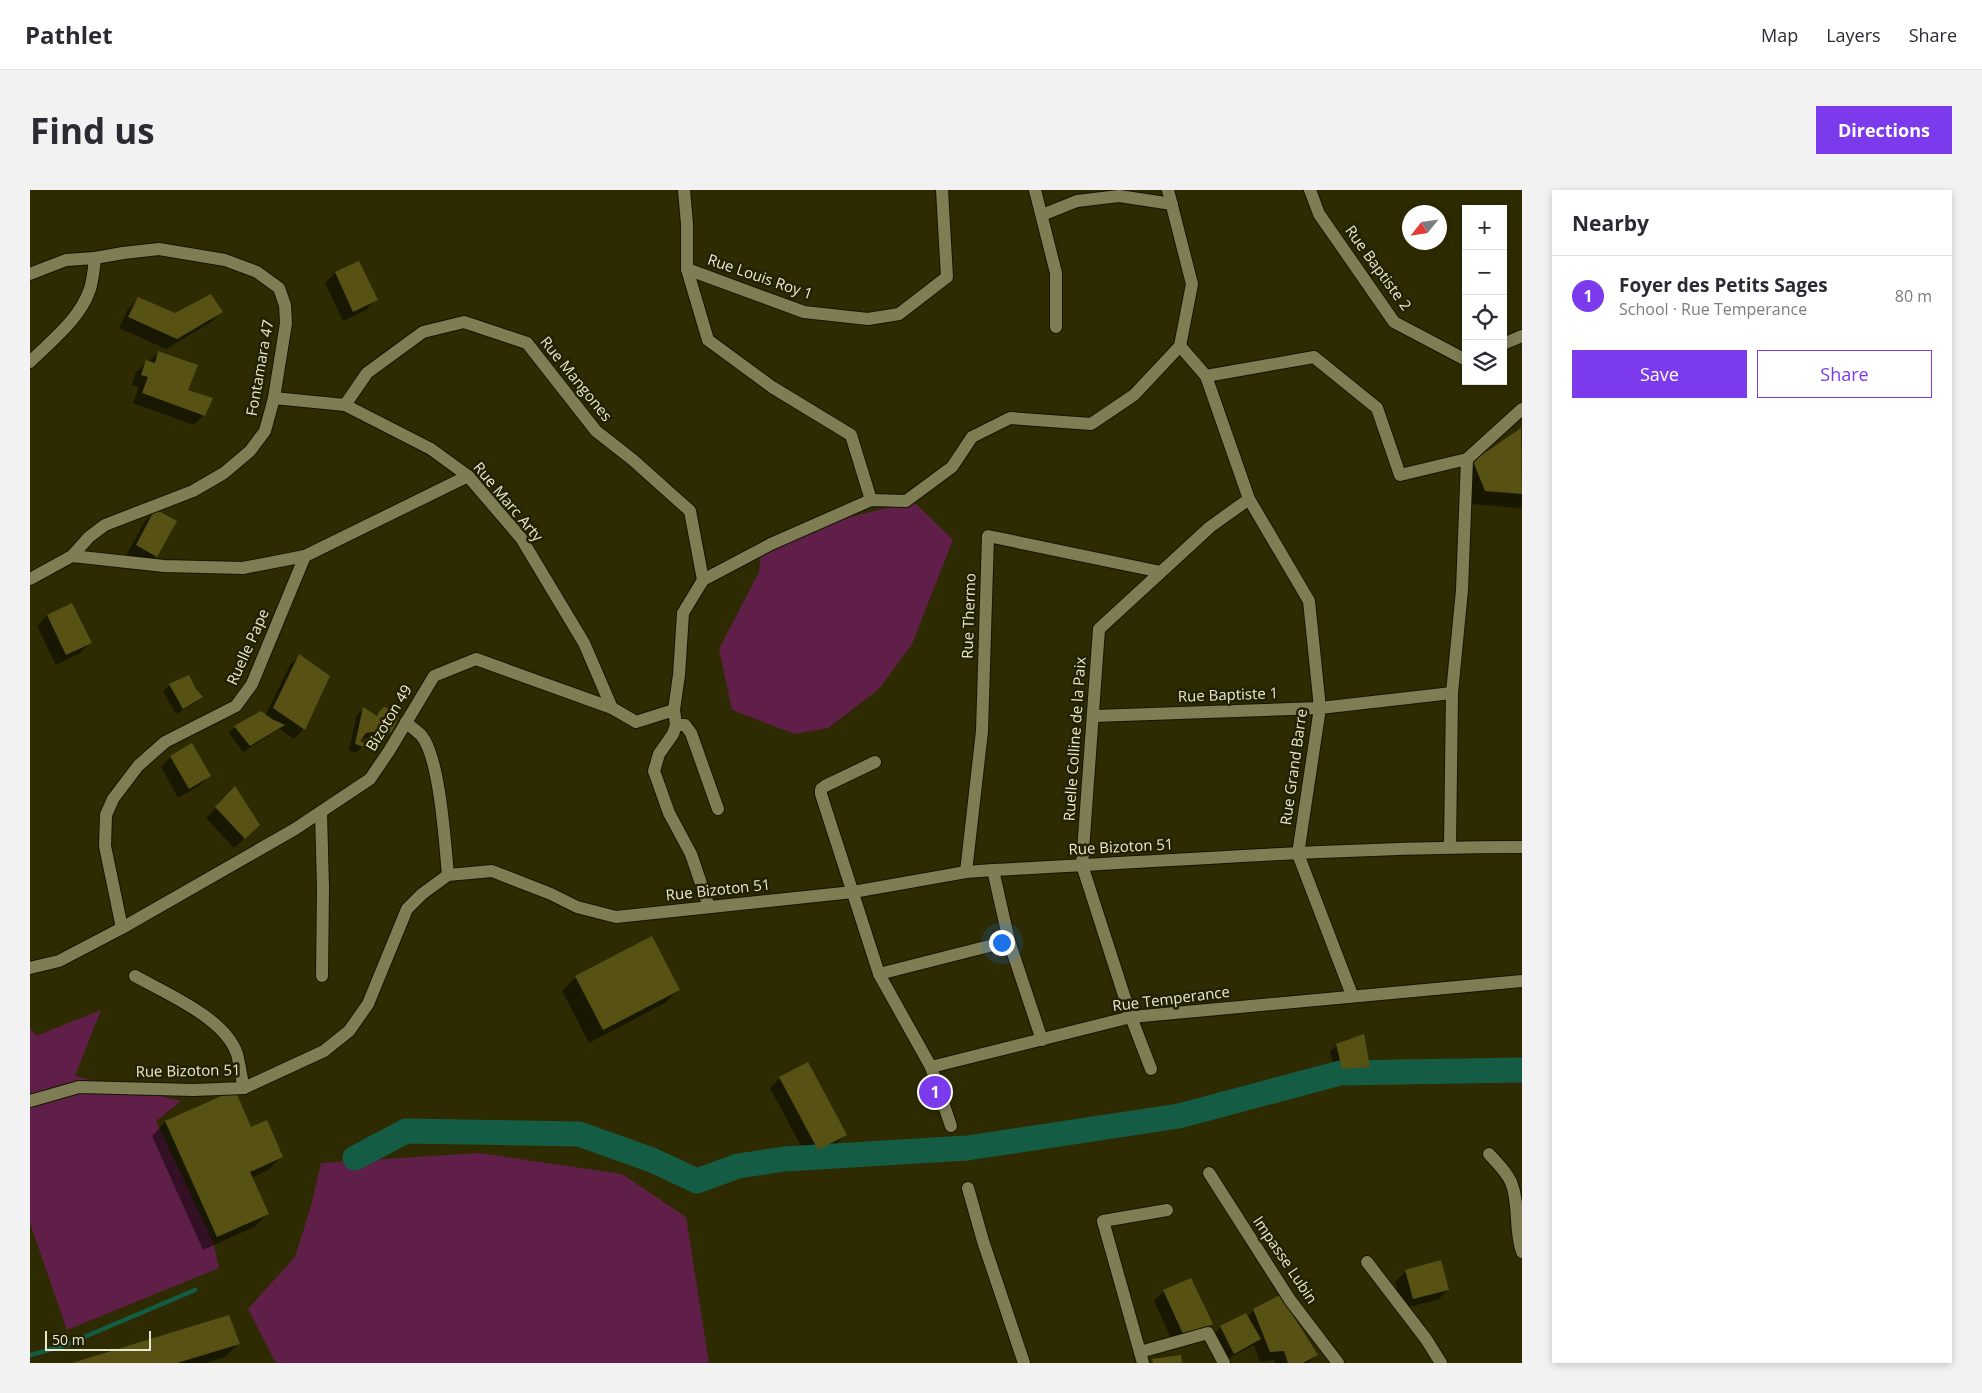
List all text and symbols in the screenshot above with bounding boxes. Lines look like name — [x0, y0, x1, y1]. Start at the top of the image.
text: Pathlet — [25, 18, 113, 51]
text: Map — [1761, 23, 1798, 47]
text: Layers — [1826, 23, 1881, 47]
text: Share — [1909, 23, 1957, 47]
button: Directions — [1816, 106, 1952, 154]
text: Find us — [30, 107, 155, 154]
north arrow — [1402, 205, 1447, 250]
map controls — [1462, 205, 1507, 385]
button: + — [1462, 205, 1507, 250]
text: Nearby — [1572, 209, 1649, 237]
street label: Rue Baptiste 2 — [1341, 221, 1416, 314]
street label: Rue Louis Roy 1 — [705, 249, 816, 303]
button: − — [1462, 250, 1507, 295]
text: Foyer des Petits Sages — [1619, 272, 1828, 298]
text: 1 — [1583, 285, 1593, 307]
text: 80 m — [1895, 285, 1932, 307]
button: locate — [1462, 295, 1507, 340]
text: School · Rue Temperance — [1619, 298, 1807, 320]
street label: Fontamara 47 — [241, 318, 277, 418]
street label: Rue Mangones — [536, 332, 617, 425]
button: layers — [1462, 340, 1507, 385]
button: Save — [1572, 350, 1747, 398]
button: Share — [1757, 350, 1932, 398]
street label: Rue Marc Arty — [470, 457, 548, 546]
street label: Rue Thermo — [957, 573, 979, 659]
street label: Ruelle Pape — [221, 605, 273, 688]
street label: Ruelle Colline de la Paix — [1058, 656, 1090, 822]
street label: Bizoton 49 — [360, 681, 416, 754]
street label: Rue Baptiste 1 — [1177, 682, 1279, 706]
street label: Rue Grand Barre — [1275, 707, 1311, 826]
street label: Rue Bizoton 51 — [1068, 833, 1174, 859]
street label: Rue Bizoton 51 — [665, 874, 771, 904]
your location — [989, 930, 1015, 956]
street label: Rue Temperance — [1111, 981, 1231, 1015]
street label: Rue Bizoton 51 — [135, 1059, 241, 1081]
pin: 1 — [919, 1073, 951, 1111]
street label: Impasse Lubin — [1249, 1212, 1322, 1307]
scale bar — [45, 1328, 151, 1351]
text: 50 m — [52, 1330, 85, 1349]

